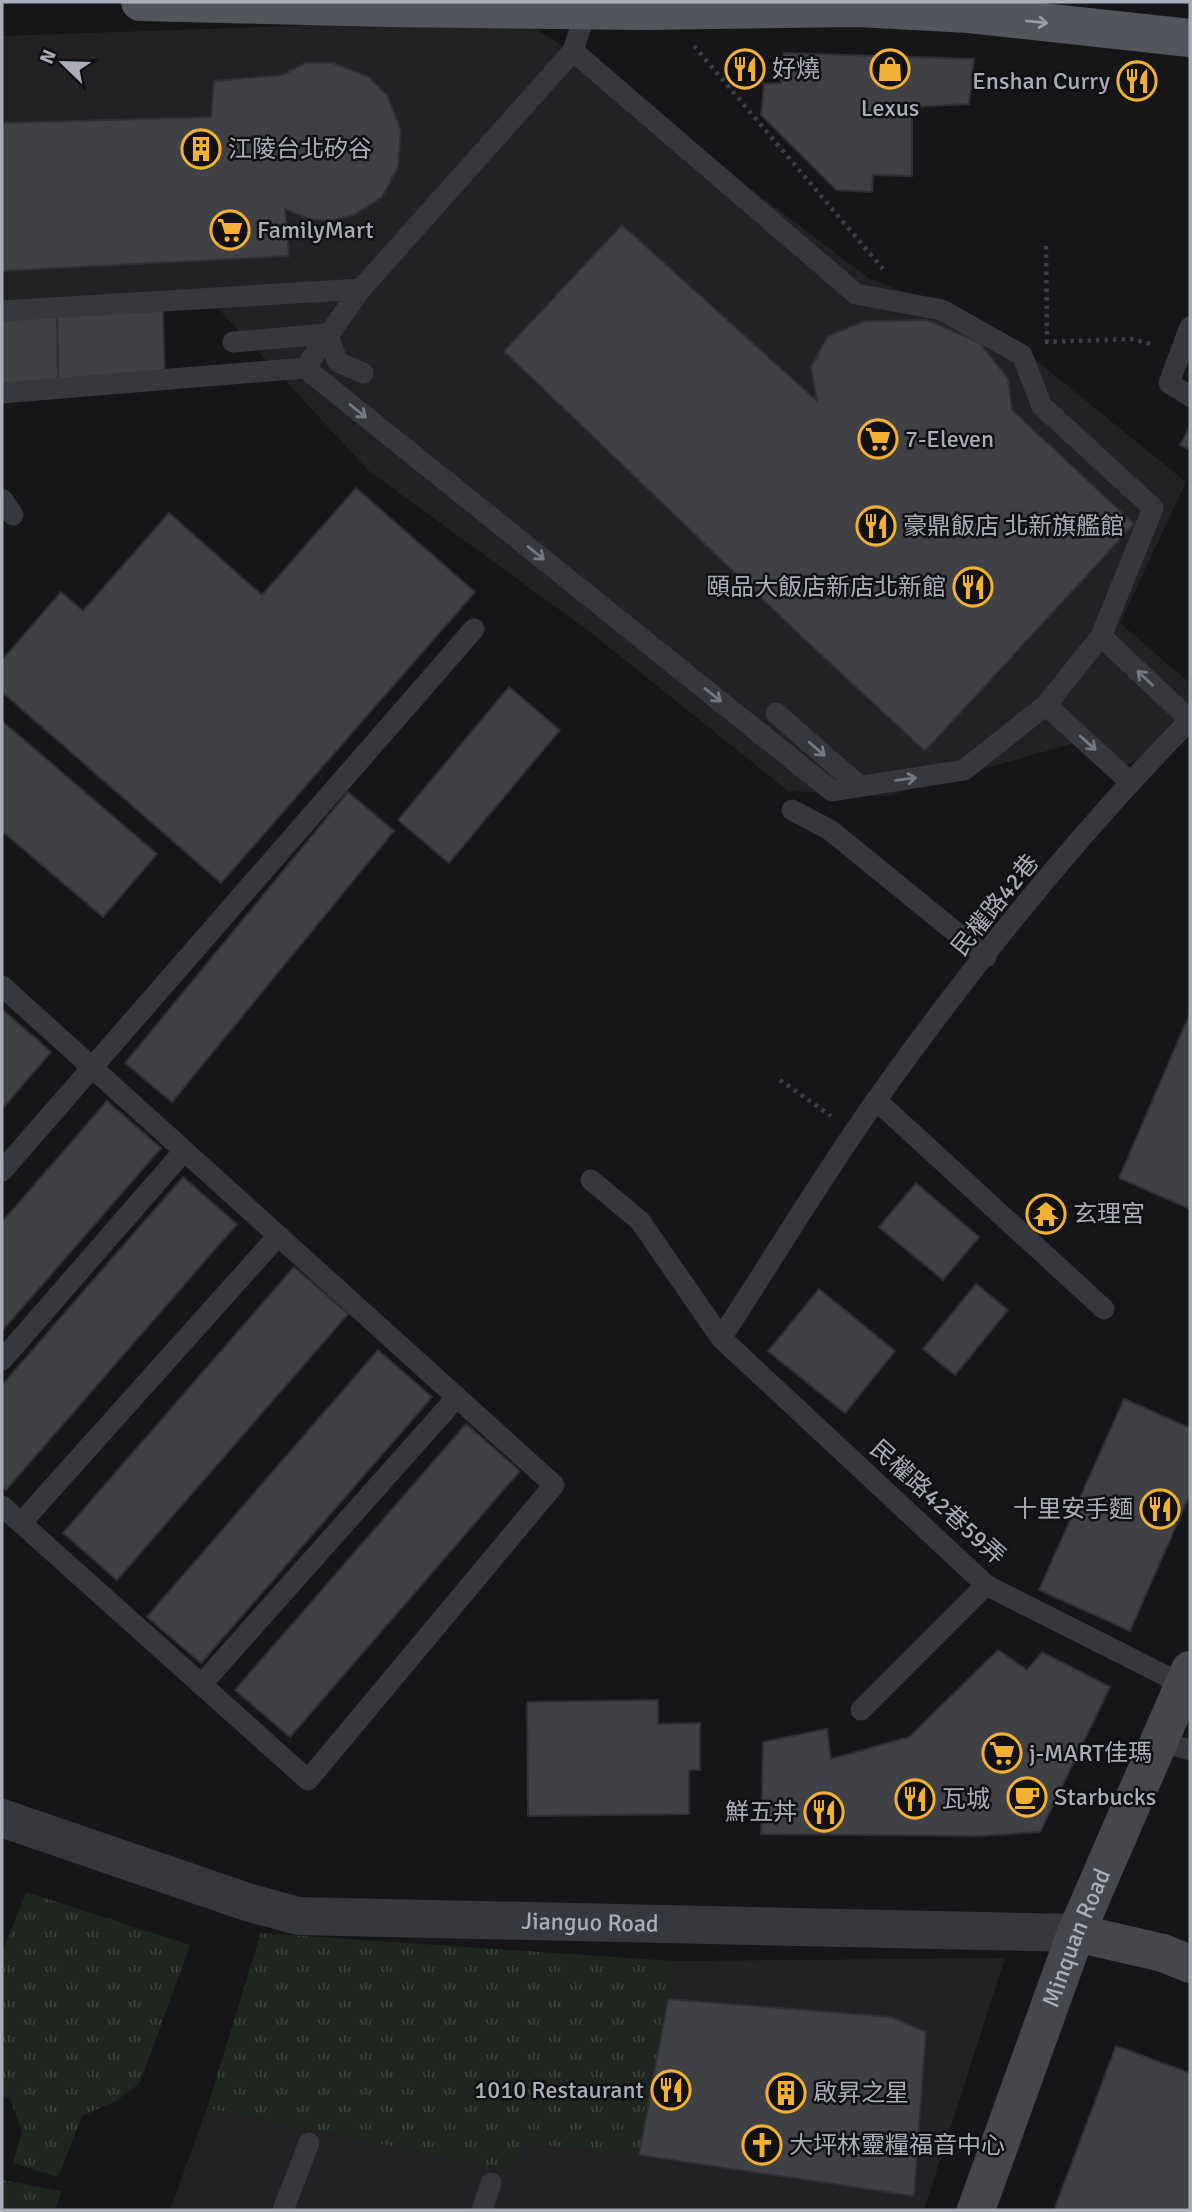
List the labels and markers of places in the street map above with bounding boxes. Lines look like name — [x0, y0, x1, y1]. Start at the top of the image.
restaurant icon: 好燒 — [724, 48, 766, 90]
shop icon: Lexus — [869, 48, 911, 90]
place label: 好燒 — [772, 54, 820, 84]
restaurant icon: Enshan Curry — [1116, 60, 1158, 102]
place label: Enshan Curry — [972, 66, 1110, 96]
place label: Lexus — [861, 93, 919, 123]
building icon: 江陵台北矽谷 — [180, 128, 222, 170]
place label: 江陵台北矽谷 — [228, 134, 372, 164]
supermarket icon: FamilyMart — [209, 209, 251, 251]
place label: FamilyMart — [257, 215, 374, 245]
supermarket icon: 7-Eleven — [857, 418, 899, 460]
place label: 7-Eleven — [905, 424, 994, 454]
restaurant icon: 豪鼎飯店 北新旗艦館 — [855, 505, 897, 547]
place label: 豪鼎飯店 北新旗艦館 — [903, 511, 1124, 541]
restaurant icon: 頤品大飯店新店北新館 — [952, 566, 994, 608]
place label: 頤品大飯店新店北新館 — [706, 572, 946, 602]
temple icon: 玄理宮 — [1025, 1193, 1067, 1235]
place label: 玄理宮 — [1073, 1199, 1145, 1229]
restaurant icon: 十里安手麵 — [1139, 1488, 1181, 1530]
place label: 十里安手麵 — [1013, 1494, 1133, 1524]
supermarket icon: j-MART佳瑪 — [981, 1732, 1023, 1774]
place label: j-MART佳瑪 — [1029, 1738, 1152, 1768]
cafe icon: Starbucks — [1006, 1776, 1048, 1818]
restaurant icon: 瓦城 — [894, 1778, 936, 1820]
place label: Starbucks — [1054, 1782, 1156, 1812]
place label: 瓦城 — [942, 1784, 990, 1814]
restaurant icon: 鮮五丼 — [803, 1791, 845, 1833]
place label: 鮮五丼 — [725, 1797, 797, 1827]
restaurant icon: 1010 Restaurant — [650, 2069, 692, 2111]
building icon: 啟昇之星 — [765, 2072, 807, 2114]
place label: 1010 Restaurant — [474, 2075, 644, 2105]
place label: 啟昇之星 — [813, 2078, 909, 2108]
church icon: 大坪林靈糧福音中心 — [741, 2124, 783, 2166]
place label: 大坪林靈糧福音中心 — [789, 2130, 1005, 2160]

